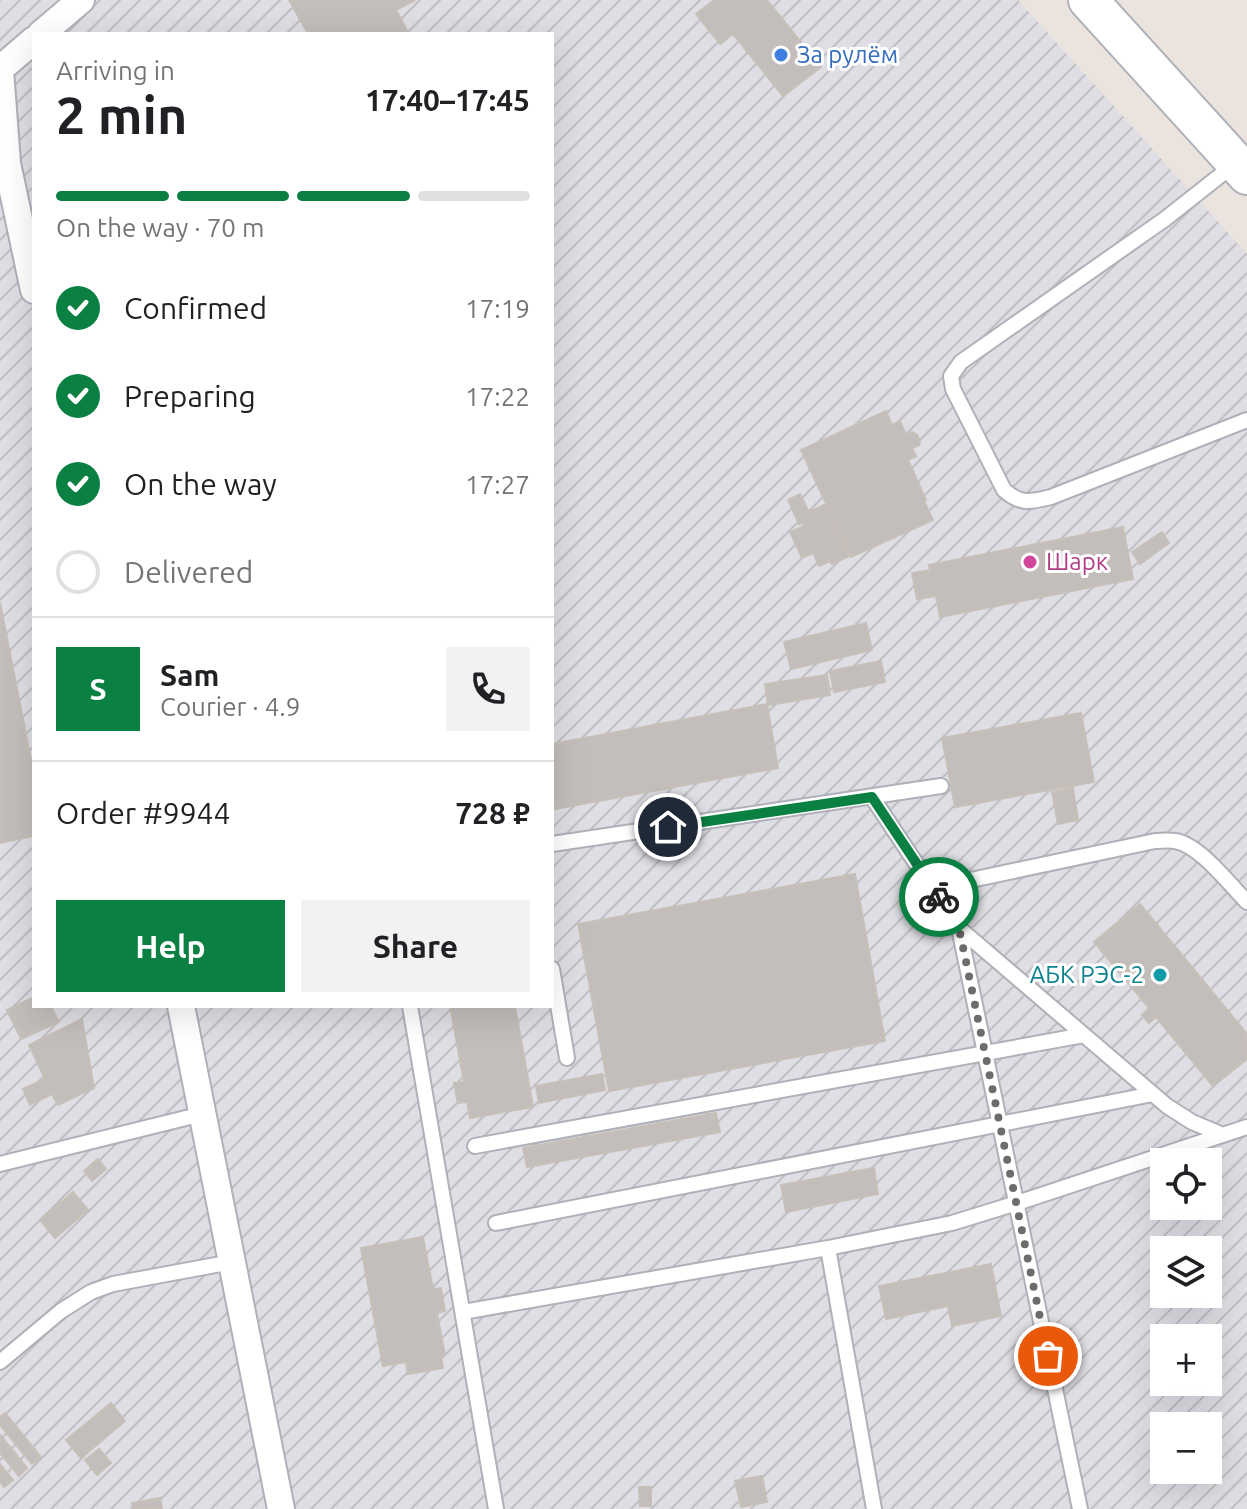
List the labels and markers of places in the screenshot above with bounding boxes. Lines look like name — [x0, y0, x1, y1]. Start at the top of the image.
place label: За рулём — [797, 41, 898, 68]
marker: За рулём — [772, 46, 790, 64]
place label: Шарк — [1046, 548, 1108, 575]
marker: Шарк — [1021, 553, 1039, 571]
pin — [634, 793, 702, 861]
place label: АБК РЭС-2 — [1030, 961, 1144, 988]
marker: АБК РЭС-2 — [1151, 966, 1169, 984]
pin — [1014, 1322, 1082, 1390]

